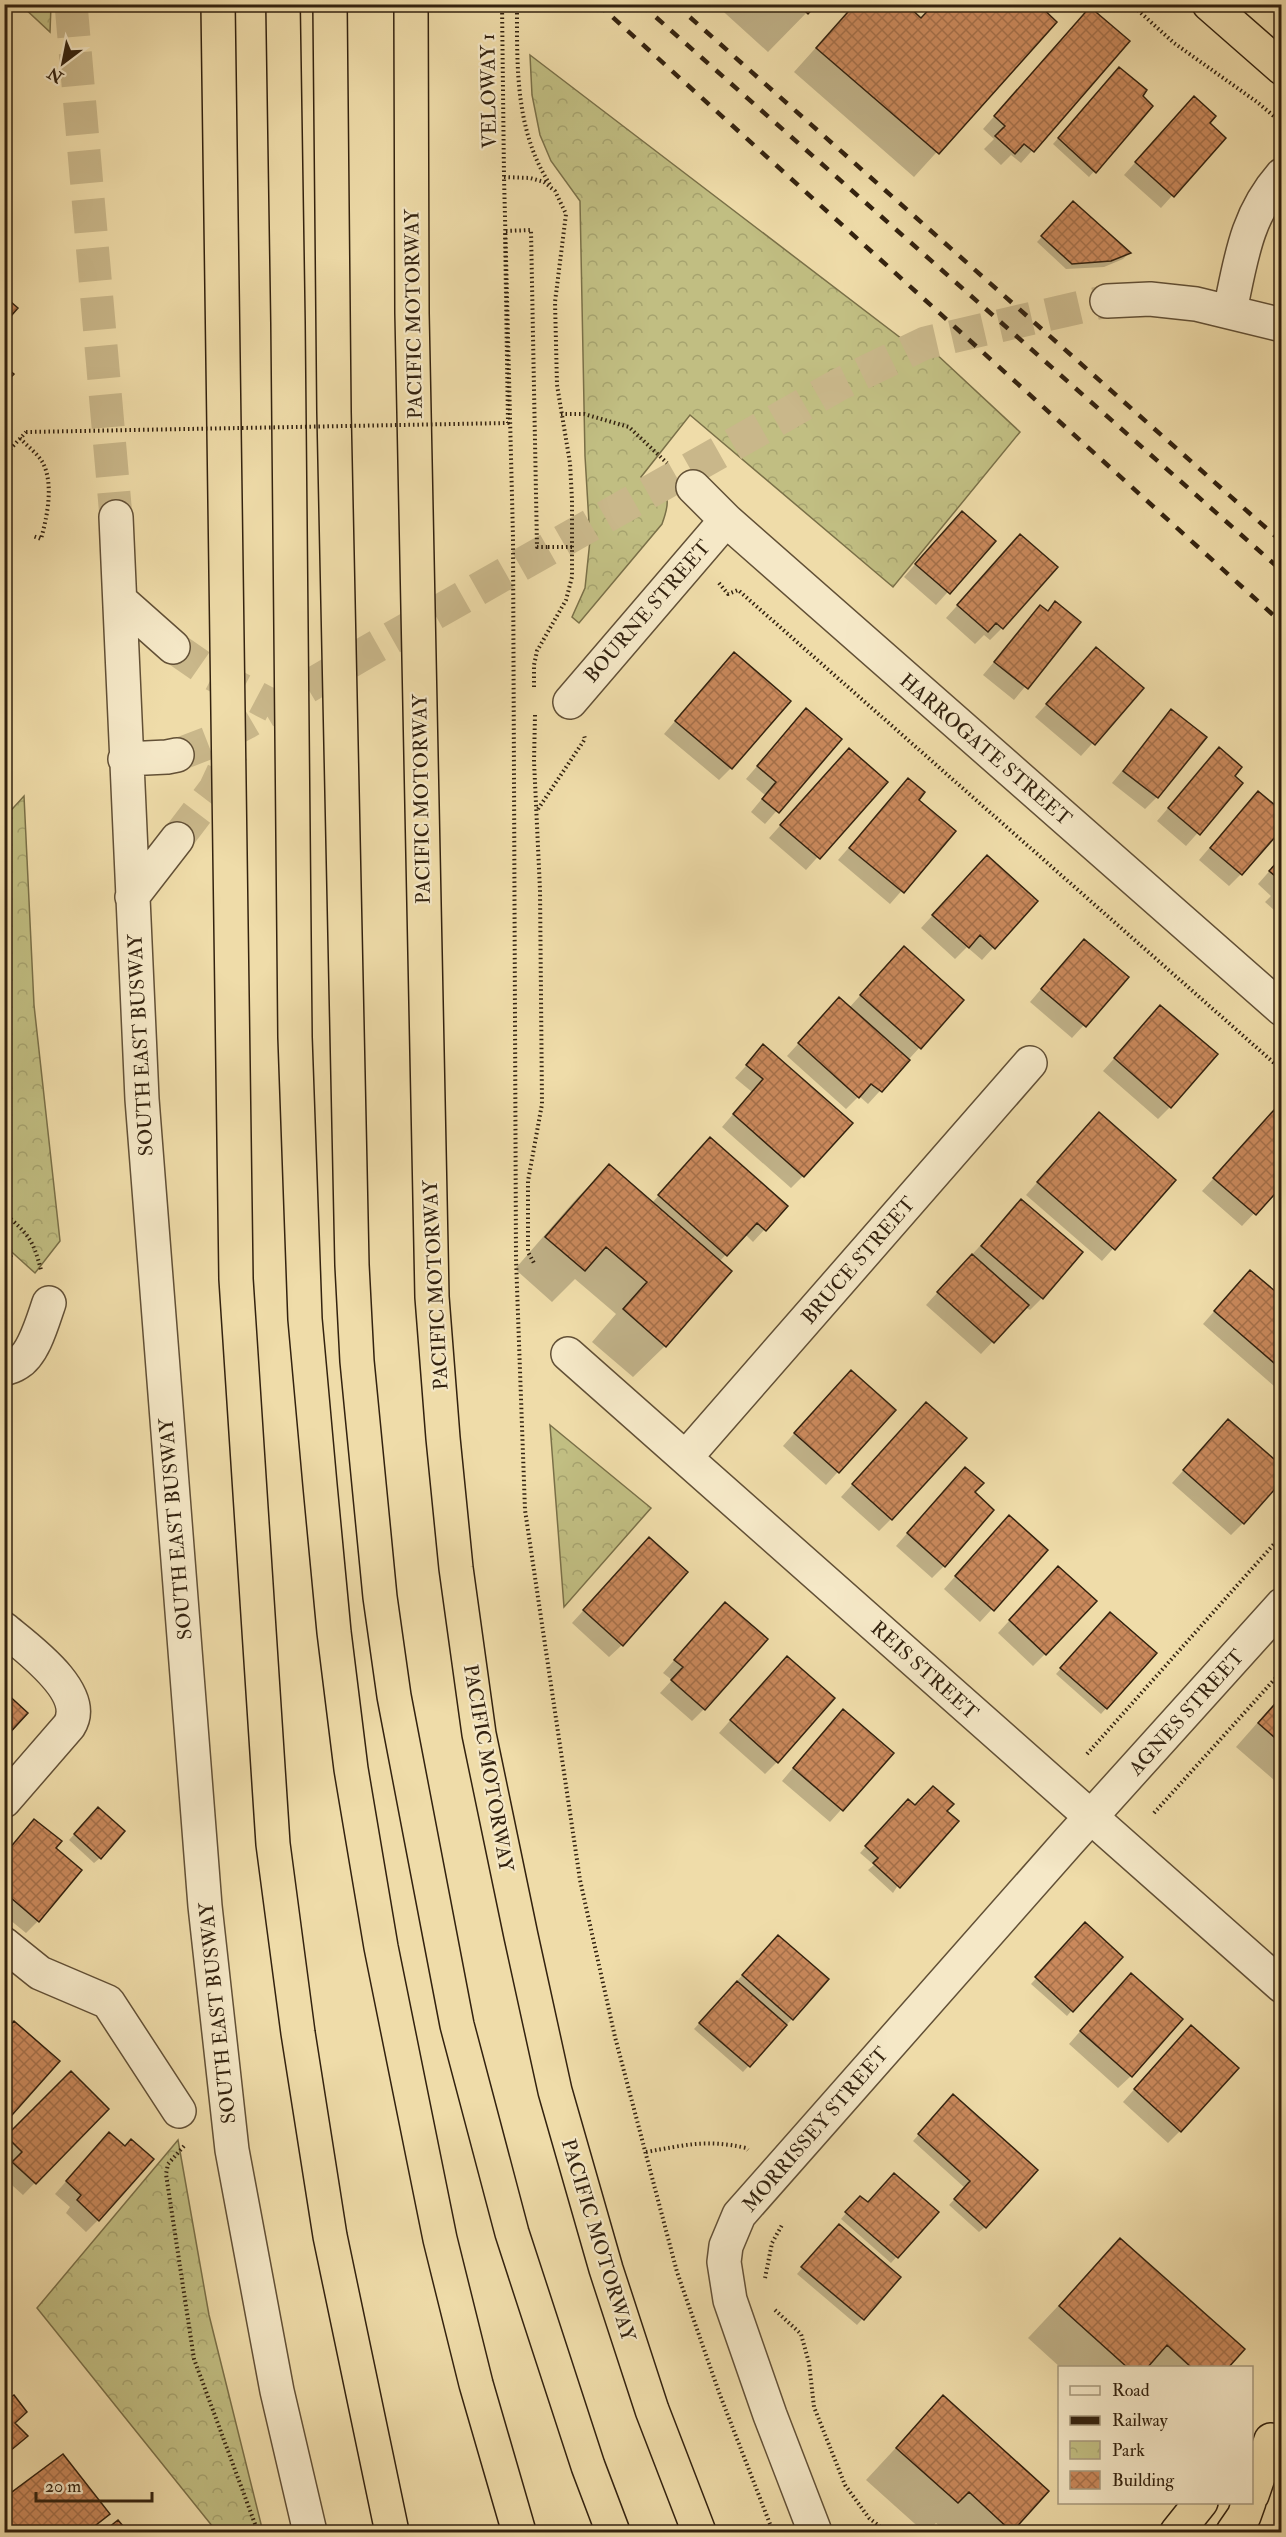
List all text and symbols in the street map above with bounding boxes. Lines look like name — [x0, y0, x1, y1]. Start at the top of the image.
north arrow — [33, 33, 93, 93]
street label: VELOWAY 1 — [475, 33, 502, 149]
text: N — [44, 62, 68, 88]
street label: PACIFIC MOTORWAY — [399, 207, 428, 419]
street label: BOURNE STREET — [579, 535, 716, 688]
street label: HARROGATE STREET — [894, 668, 1077, 831]
street label: PACIFIC MOTORWAY — [407, 692, 436, 904]
street label: SOUTH EAST BUSWAY — [122, 932, 159, 1157]
street label: PACIFIC MOTORWAY — [417, 1178, 453, 1391]
street label: BRUCE STREET — [796, 1191, 921, 1329]
street label: SOUTH EAST BUSWAY — [153, 1416, 198, 1641]
street label: REIS STREET — [866, 1616, 984, 1725]
street label: AGNES STREET — [1123, 1644, 1250, 1781]
street label: PACIFIC MOTORWAY — [458, 1662, 519, 1875]
street label: SOUTH EAST BUSWAY — [193, 1900, 242, 2125]
street label: MORRISSEY STREET — [737, 2042, 894, 2217]
street label: PACIFIC MOTORWAY — [556, 2136, 642, 2346]
legend — [1058, 2366, 1253, 2504]
text: Road — [1112, 2379, 1150, 2402]
text: Railway — [1112, 2409, 1169, 2432]
text: Park — [1112, 2439, 1145, 2462]
scale bar — [36, 2465, 152, 2503]
text: Building — [1112, 2469, 1175, 2492]
text: 20 m — [45, 2475, 81, 2498]

